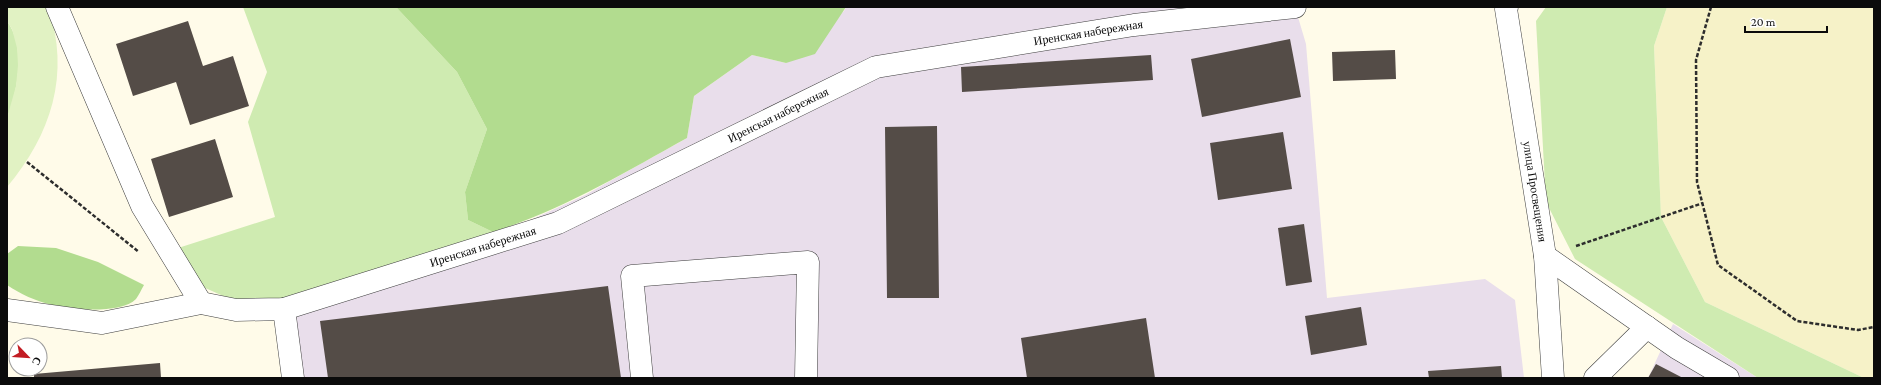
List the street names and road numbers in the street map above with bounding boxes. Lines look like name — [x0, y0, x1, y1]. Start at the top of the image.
street label: Иренская набережная — [1033, 17, 1144, 48]
street label: Иренская набережная — [726, 84, 831, 146]
street label: улица Просвещения — [1520, 140, 1550, 243]
street label: Иренская набережная — [428, 223, 538, 270]

